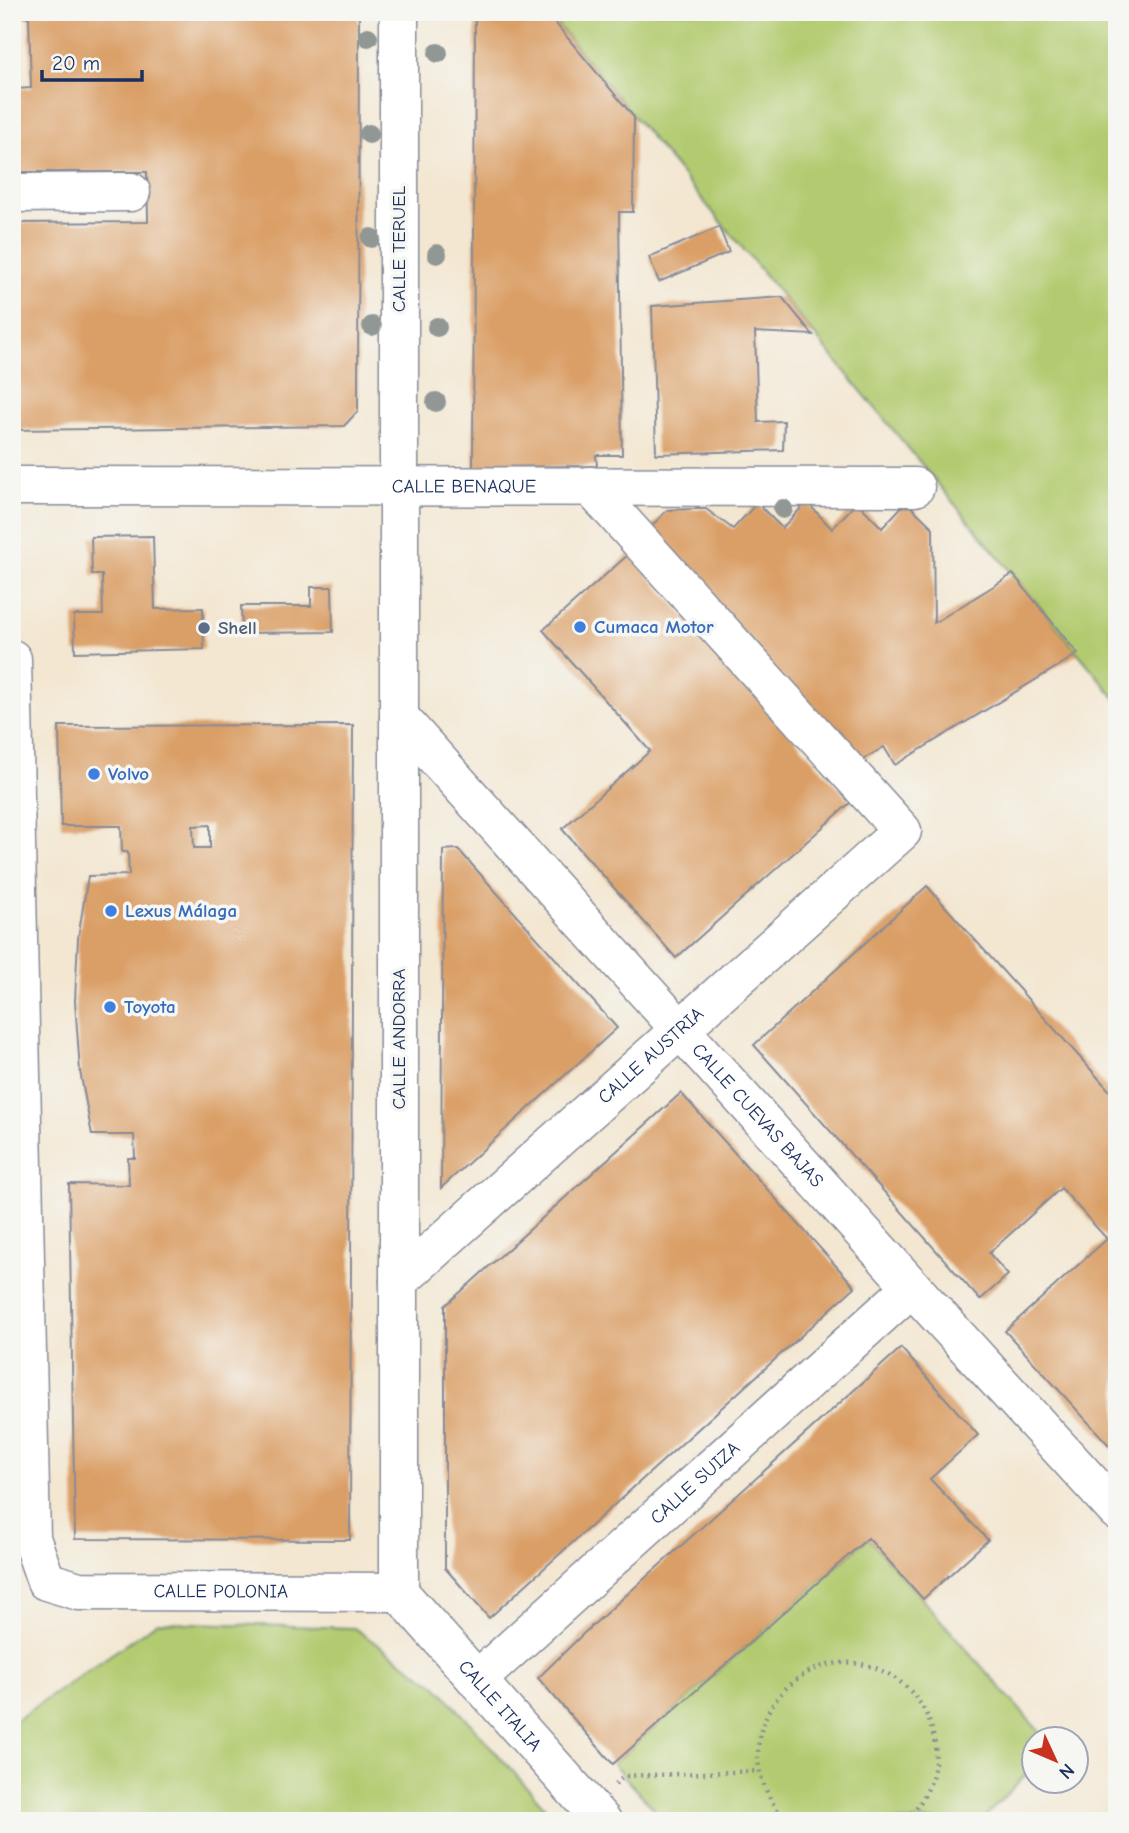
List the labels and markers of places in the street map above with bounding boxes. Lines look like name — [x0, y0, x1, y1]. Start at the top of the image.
place label: Cumaca Motor — [594, 616, 714, 638]
place label: Shell — [218, 617, 257, 639]
marker: Cumaca Motor — [572, 619, 588, 635]
marker: Shell — [196, 620, 212, 636]
place label: Volvo — [108, 763, 149, 785]
marker: Volvo — [86, 766, 102, 782]
place label: Lexus Málaga — [125, 900, 237, 922]
marker: Lexus Málaga — [103, 903, 119, 919]
place label: Toyota — [124, 996, 176, 1018]
marker: Toyota — [102, 999, 118, 1015]

